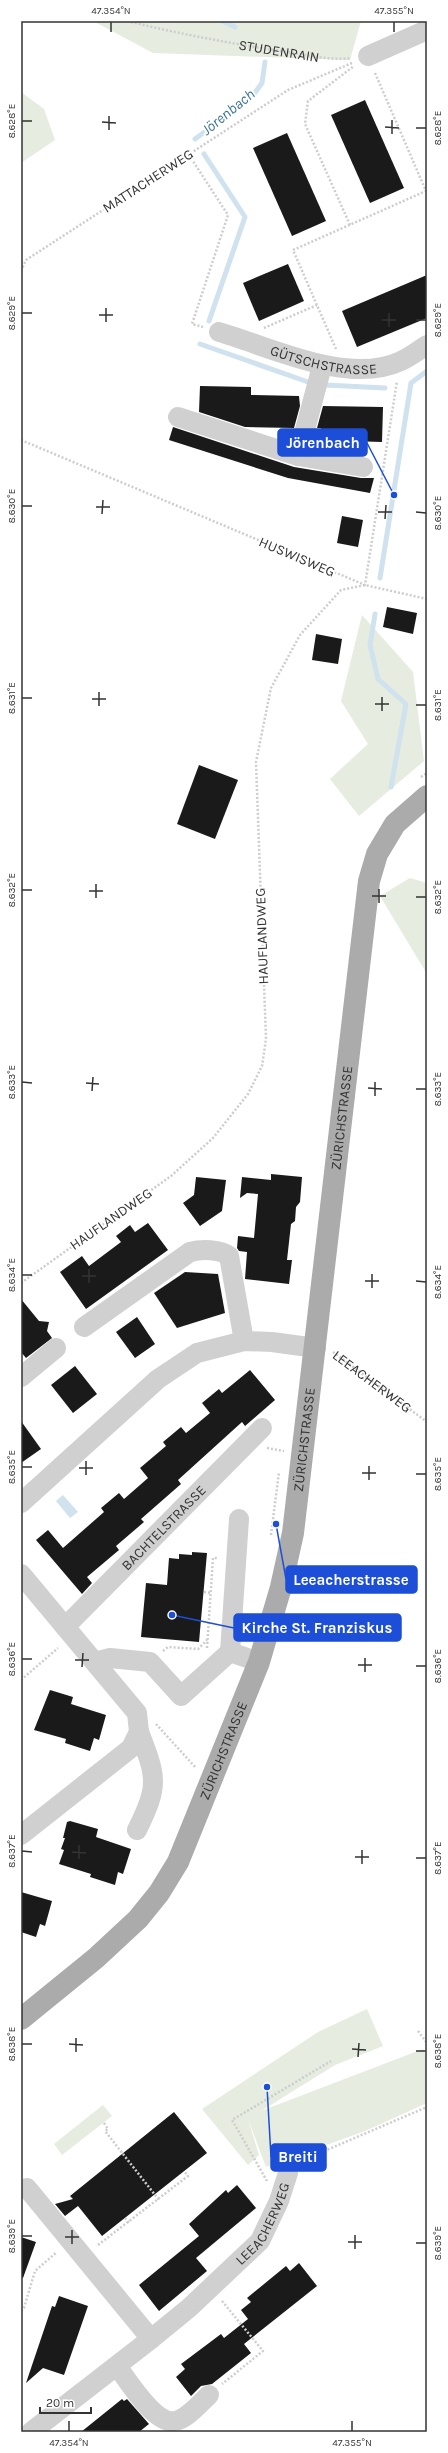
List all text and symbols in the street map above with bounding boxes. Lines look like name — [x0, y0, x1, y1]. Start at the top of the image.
text: 47.354°N — [91, 5, 131, 17]
text: 47.355°N — [374, 5, 414, 17]
street label: STUDENRAIN — [237, 36, 321, 66]
water label: Jörenbach — [198, 85, 258, 139]
text: 8.628°E — [6, 104, 18, 138]
text: 8.628°E — [432, 111, 444, 145]
street label: MATTACHERWEG — [100, 145, 196, 217]
text: 8.629°E — [6, 296, 18, 330]
text: 8.629°E — [432, 303, 444, 337]
street label: GÜTSCHSTRASSE — [268, 341, 378, 378]
callout: Jörenbach — [278, 429, 367, 456]
text: Jörenbach — [286, 434, 360, 452]
text: 8.630°E — [6, 489, 18, 523]
text: 8.630°E — [432, 496, 444, 530]
street label: HUSWISWEG — [256, 533, 338, 581]
text: 8.631°E — [6, 682, 18, 714]
text: 8.631°E — [432, 689, 444, 721]
text: 8.632°E — [6, 873, 18, 907]
text: 8.632°E — [432, 880, 444, 914]
street label: HAUFLANDWEG — [252, 887, 272, 985]
text: 8.633°E — [6, 1065, 18, 1099]
street label: ZÜRICHSTRASSE — [327, 1065, 356, 1171]
text: 8.633°E — [432, 1072, 444, 1106]
street label: HAUFLANDWEG — [67, 1184, 155, 1254]
text: 8.634°E — [6, 1258, 18, 1292]
text: 8.634°E — [432, 1265, 444, 1299]
street label: LEEACHERWEG — [329, 1346, 415, 1416]
street label: ZÜRICHSTRASSE — [289, 1387, 318, 1493]
text: 8.635°E — [6, 1450, 18, 1484]
text: 8.635°E — [432, 1457, 444, 1491]
street label: BACHTELSTRASSE — [118, 1481, 209, 1574]
callout: Leeacherstrasse — [286, 1566, 417, 1593]
text: Leeacherstrasse — [293, 1571, 409, 1589]
callout: Kirche St. Franziskus — [234, 1614, 401, 1641]
text: Kirche St. Franziskus — [242, 1619, 392, 1637]
text: 8.636°E — [6, 1642, 18, 1676]
text: 8.636°E — [432, 1649, 444, 1683]
street label: ZÜRICHSTRASSE — [196, 1699, 251, 1802]
text: 8.637°E — [6, 1834, 18, 1868]
text: 8.637°E — [432, 1841, 444, 1875]
text: 8.638°E — [6, 2027, 18, 2061]
text: 8.638°E — [432, 2034, 444, 2068]
callout: Breiti — [271, 2144, 326, 2171]
text: Breiti — [278, 2148, 318, 2166]
street label: LEEACHERWEG — [232, 2180, 293, 2268]
text: 8.639°E — [6, 2219, 18, 2253]
text: 8.639°E — [432, 2226, 444, 2260]
scale bar — [40, 2389, 91, 2415]
text: 20 m — [46, 2396, 74, 2410]
text: 47.354°N — [49, 2437, 89, 2449]
text: 47.355°N — [332, 2437, 372, 2449]

